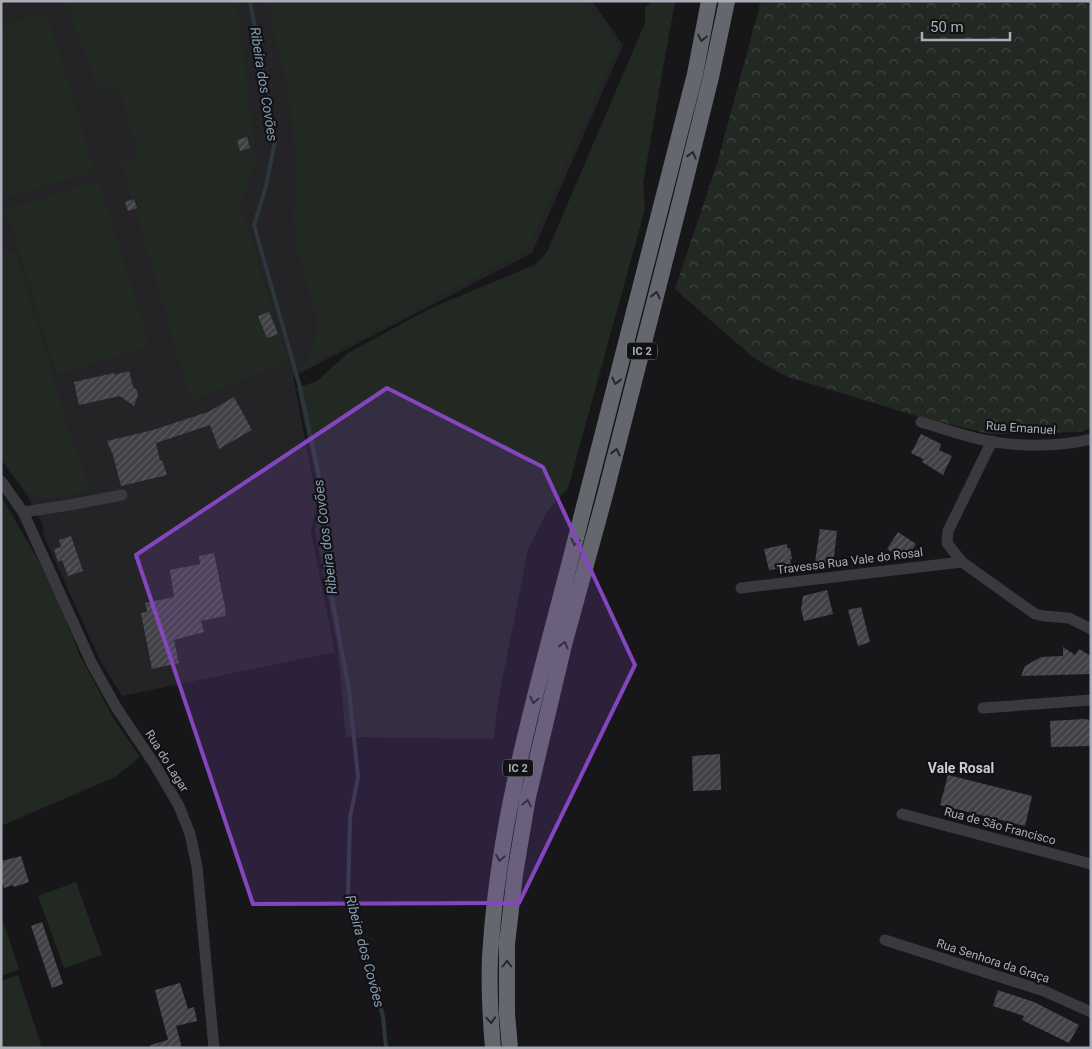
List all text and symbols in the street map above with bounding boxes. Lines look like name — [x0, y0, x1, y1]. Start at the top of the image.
scale bar — [922, 10, 1010, 42]
text: 50 m — [930, 18, 964, 36]
water label: Ribeira dos Covões — [247, 26, 281, 142]
one-way arrow — [697, 33, 708, 42]
one-way arrow — [686, 150, 697, 159]
one-way arrow — [651, 291, 661, 299]
road number: IC 2 — [627, 342, 657, 360]
one-way arrow — [611, 376, 622, 385]
street label: Rua Emanuel — [986, 419, 1056, 437]
one-way arrow — [610, 448, 621, 457]
water label: Ribeira dos Covões — [310, 479, 340, 595]
one-way arrow — [570, 538, 580, 546]
street label: Travessa Rua Vale do Rosal — [776, 545, 924, 577]
one-way arrow — [558, 640, 569, 649]
one-way arrow — [529, 695, 540, 704]
street label: Rua do Lagar — [142, 727, 192, 795]
road number: IC 2 — [503, 760, 533, 776]
district label: Vale Rosal — [928, 760, 994, 776]
one-way arrow — [522, 799, 532, 808]
street label: Rua de São Francisco — [943, 804, 1058, 848]
one-way arrow — [495, 854, 505, 863]
water label: Ribeira dos Covões — [342, 893, 388, 1009]
street label: Rua Senhora da Graça — [935, 936, 1051, 986]
one-way arrow — [502, 960, 512, 968]
one-way arrow — [486, 1017, 497, 1025]

